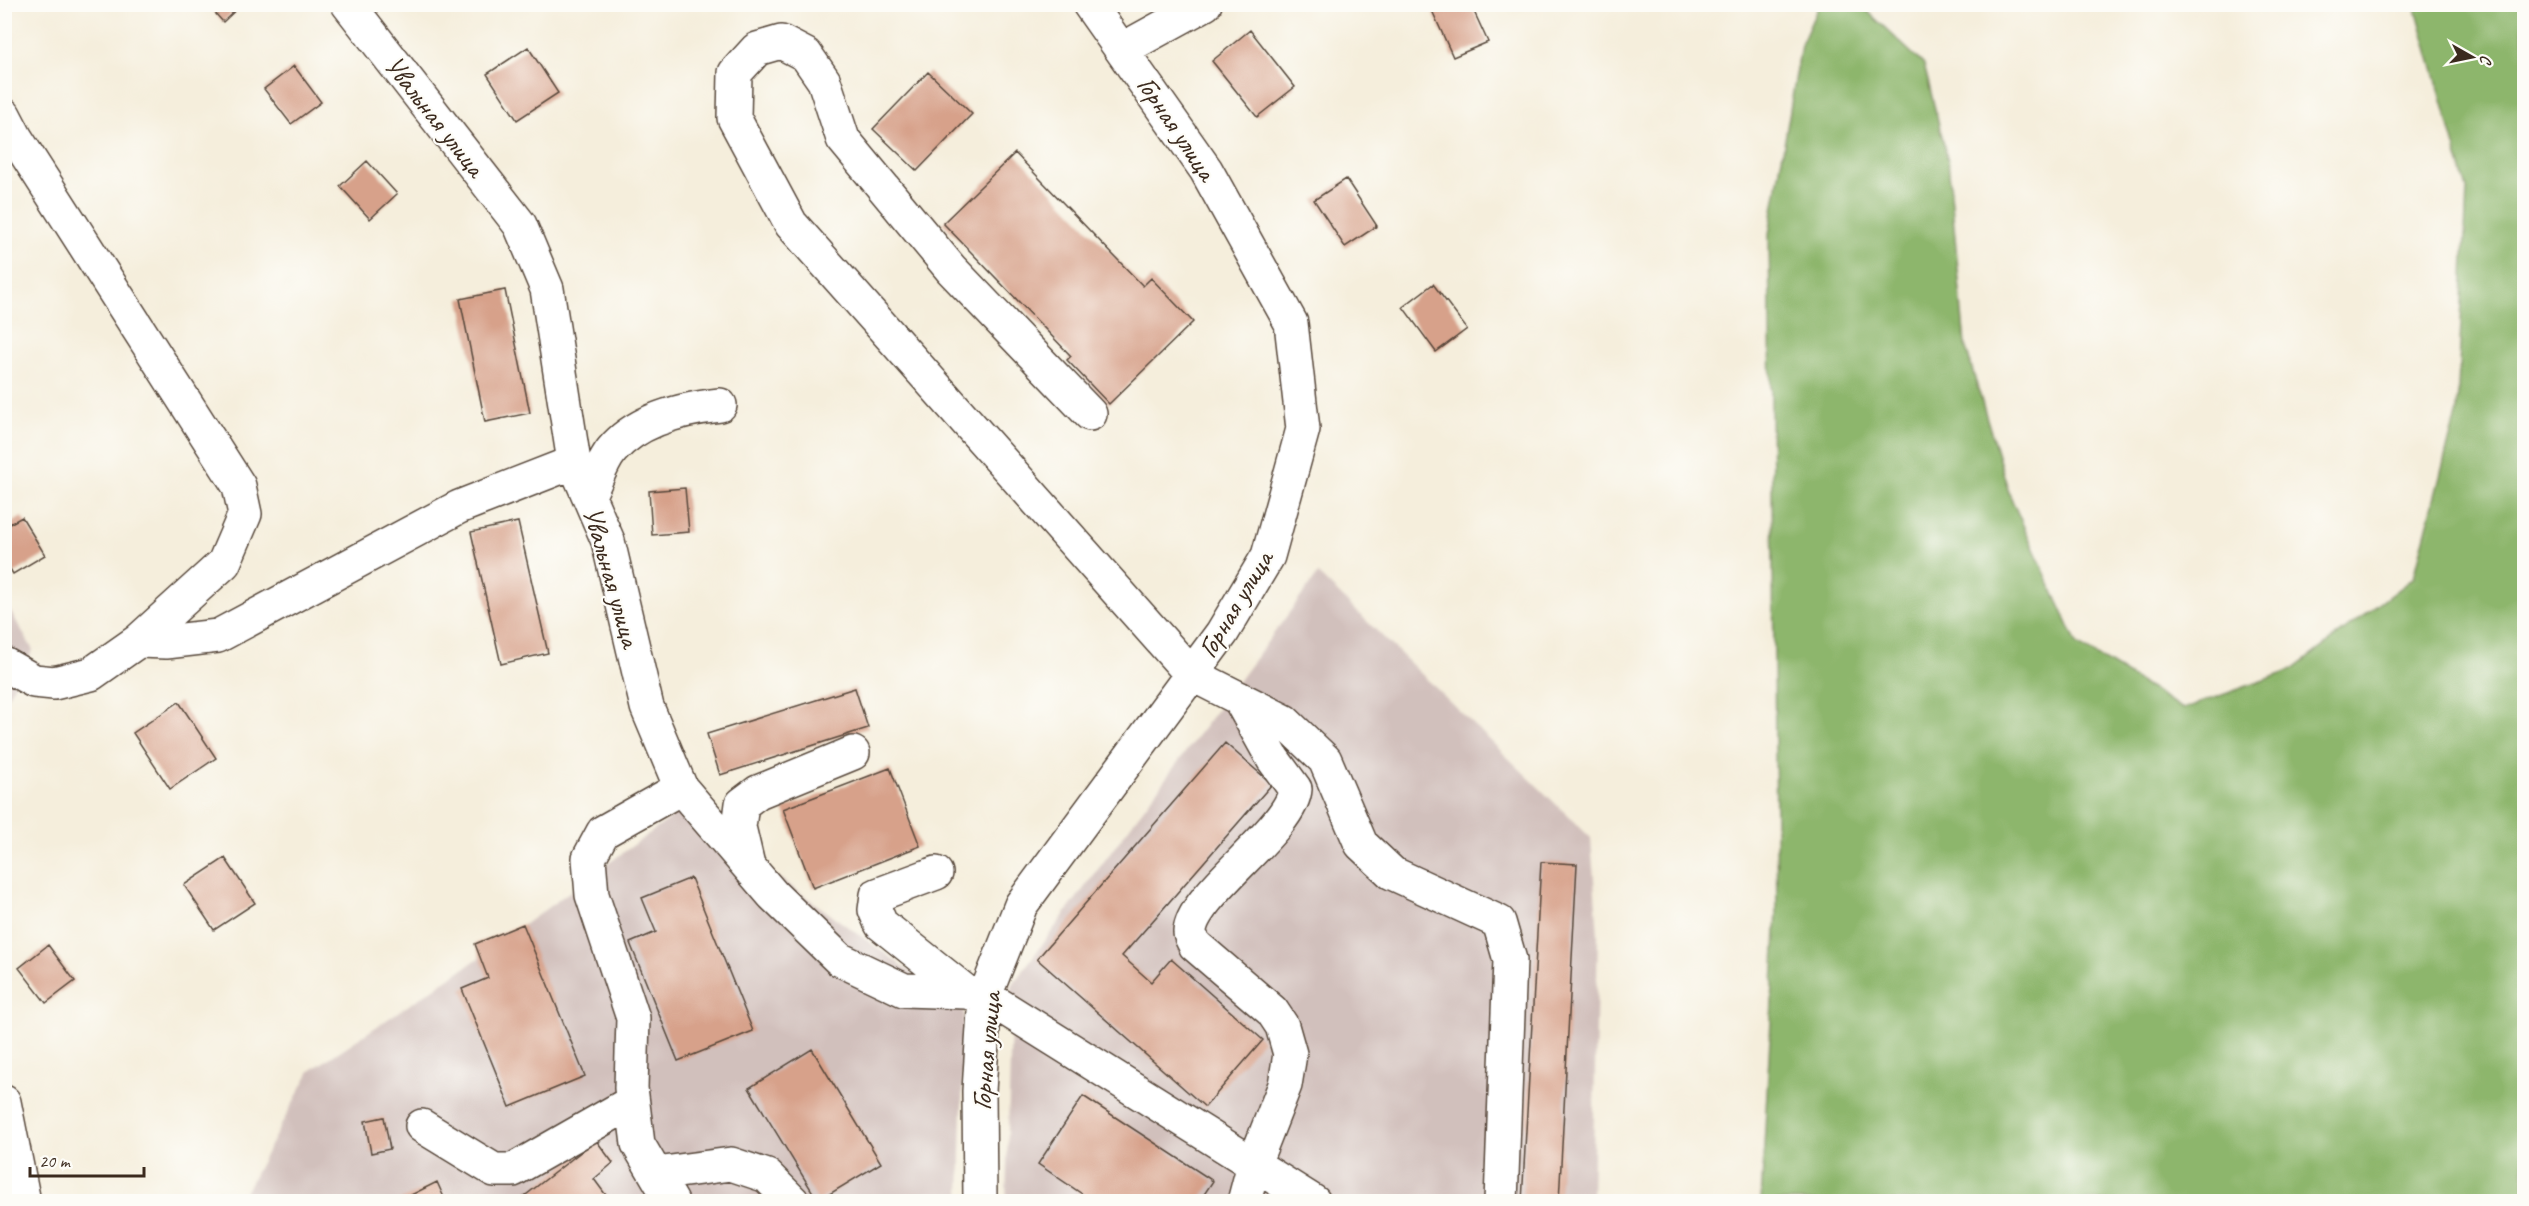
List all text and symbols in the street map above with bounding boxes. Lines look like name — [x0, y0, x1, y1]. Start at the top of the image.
north arrow — [2442, 27, 2502, 87]
street label: Увальная улица — [377, 48, 495, 186]
text: С — [2475, 54, 2496, 67]
street label: Горная улица — [1129, 69, 1226, 189]
street label: Увальная улица — [575, 503, 649, 654]
street label: Горная улица — [1190, 542, 1282, 664]
street label: Горная улица — [963, 988, 1009, 1112]
scale bar — [30, 1140, 144, 1178]
text: 20 m — [39, 1150, 72, 1172]

